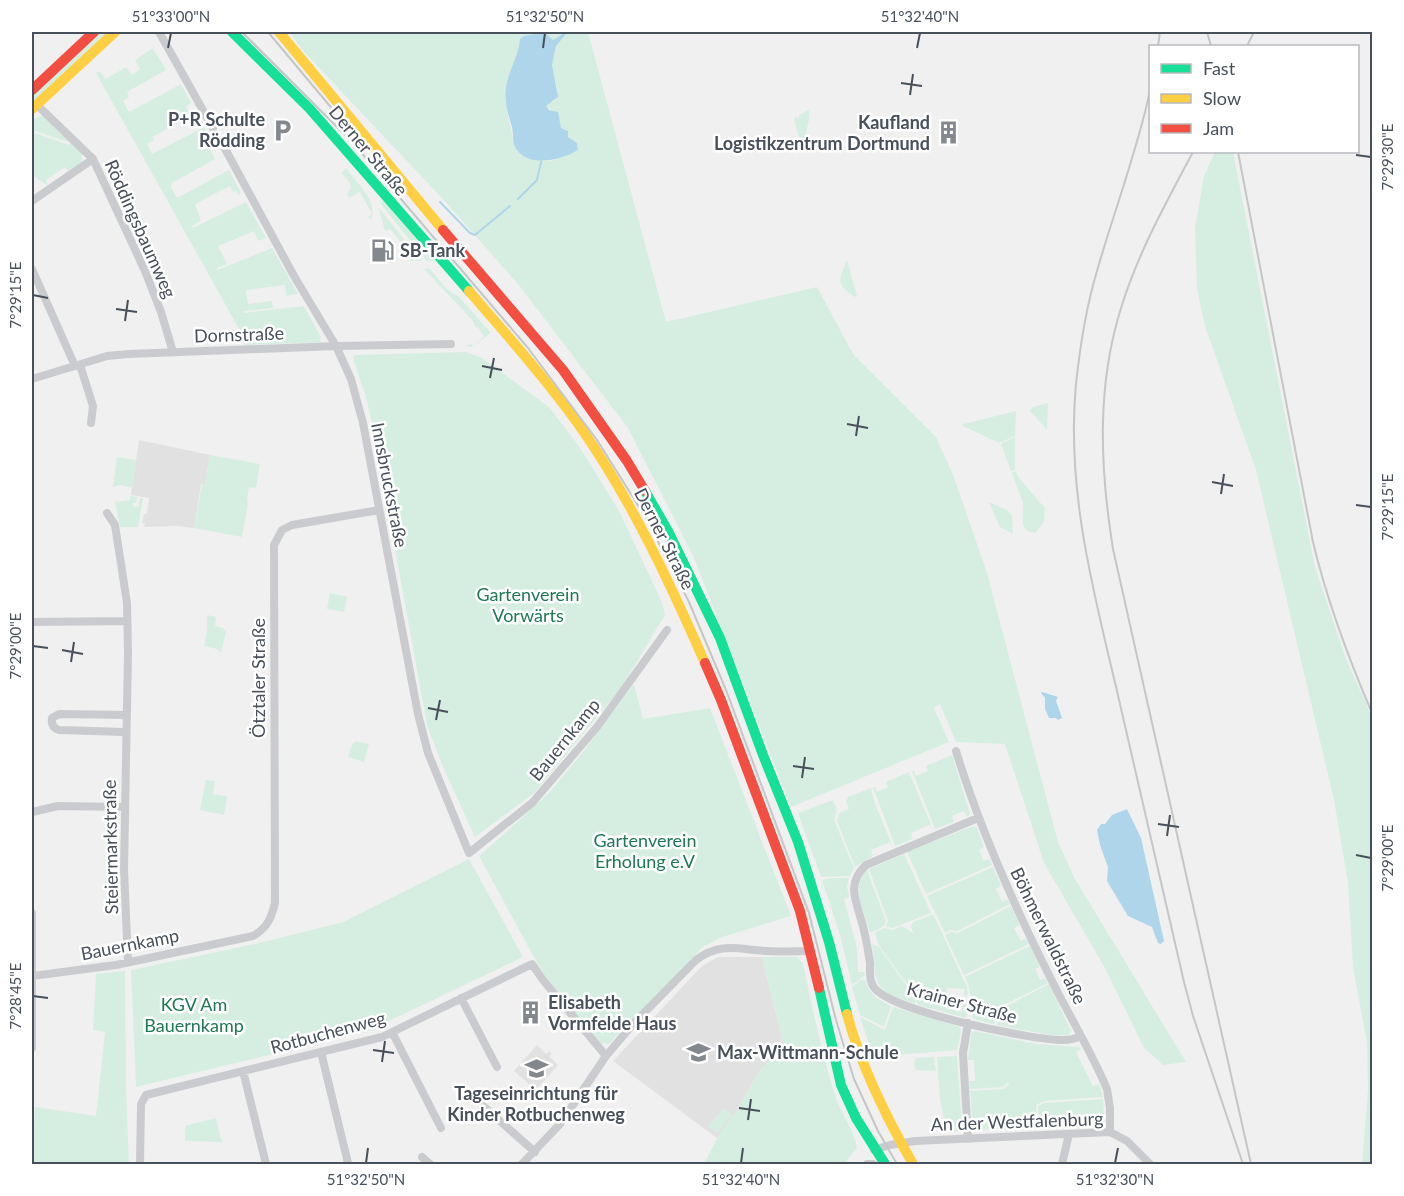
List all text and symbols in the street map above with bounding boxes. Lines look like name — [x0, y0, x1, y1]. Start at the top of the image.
text: 51°33'00"N — [132, 7, 210, 25]
text: 51°32'50"N — [506, 7, 584, 25]
text: 51°32'40"N — [881, 7, 959, 25]
legend — [1149, 45, 1359, 153]
text: Fast — [1203, 57, 1236, 79]
text: Slow — [1203, 87, 1241, 109]
street label: Derner Straße — [325, 101, 413, 200]
place label: P+R Schulte Rödding — [168, 108, 265, 151]
place label: Kaufland Logistikzentrum Dortmund — [714, 111, 930, 154]
parking icon: P+R Schulte Rödding — [270, 117, 296, 143]
text: Jam — [1203, 117, 1234, 139]
building icon: Kaufland Logistikzentrum Dortmund — [935, 120, 961, 146]
text: 7°29'30"E — [1378, 124, 1396, 191]
street label: Röddingsbaumweg — [101, 156, 181, 301]
fuel station icon: SB-Tank — [369, 238, 395, 264]
place label: SB-Tank — [400, 239, 465, 261]
text: 7°29'15"E — [6, 262, 24, 329]
street label: Dornstraße — [194, 321, 284, 347]
street label: Innsbruckstraße — [367, 420, 413, 549]
text: 7°29'15"E — [1378, 474, 1396, 541]
street label: Derner Straße — [630, 484, 700, 593]
park label: Gartenverein Vorwärts — [477, 583, 579, 626]
text: 7°29'00"E — [6, 613, 24, 680]
street label: Ötztaler Straße — [247, 618, 269, 738]
street label: Bauernkamp — [524, 694, 604, 785]
street label: Steiermarkstraße — [98, 780, 122, 915]
text: 7°29'00"E — [1378, 825, 1396, 892]
park label: Gartenverein Erholung e.V — [594, 829, 696, 872]
street label: Böhmerwaldstraße — [1006, 864, 1092, 1008]
street label: Bauernkamp — [79, 924, 181, 964]
text: 7°28'45"E — [6, 963, 24, 1030]
street label: Krainer Straße — [905, 977, 1020, 1027]
place label: Elisabeth Vormfelde Haus — [547, 991, 676, 1034]
park label: KGV Am Bauernkamp — [144, 993, 244, 1036]
building icon: Elisabeth Vormfelde Haus — [517, 1000, 543, 1026]
street label: Rotbuchenweg — [268, 1006, 388, 1058]
school or university icon: Max-Wittmann-Schule — [686, 1040, 712, 1066]
place label: Max-Wittmann-Schule — [717, 1041, 899, 1063]
school or university icon: Tageseinrichtung für Kinder Rotbuchenweg — [523, 1055, 549, 1081]
place label: Tageseinrichtung für Kinder Rotbuchenweg — [447, 1082, 625, 1125]
street label: An der Westfalenburg — [930, 1107, 1104, 1135]
text: 51°32'50"N — [327, 1170, 405, 1188]
text: 51°32'40"N — [702, 1170, 780, 1188]
text: 51°32'30"N — [1076, 1170, 1154, 1188]

